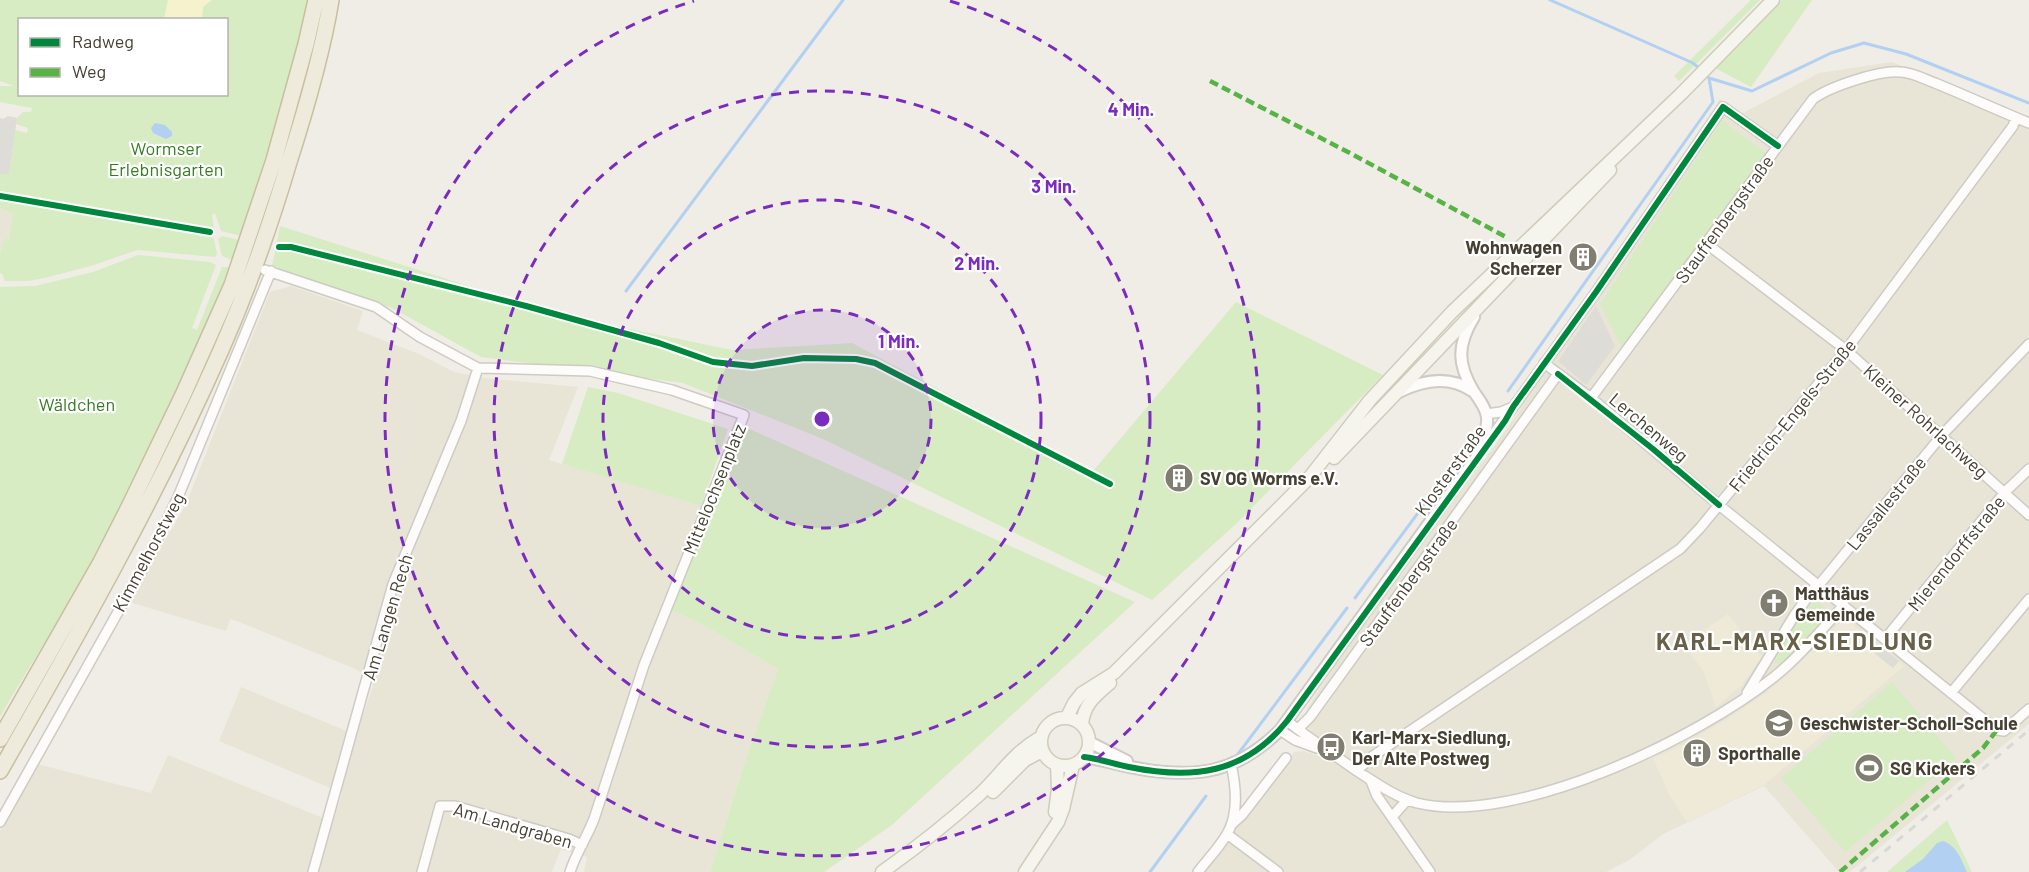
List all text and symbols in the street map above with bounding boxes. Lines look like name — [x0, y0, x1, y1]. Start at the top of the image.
legend — [18, 18, 228, 96]
text: Radweg — [72, 30, 134, 52]
text: Weg — [72, 60, 106, 82]
text: 4 Min. — [1108, 98, 1154, 120]
park label: Wormser Erlebnisgarten — [108, 137, 224, 180]
street label: Stauffenbergstraße — [1670, 151, 1778, 287]
text: 3 Min. — [1031, 175, 1077, 197]
place label: Wohnwagen Scherzer — [1465, 236, 1562, 279]
building icon: Wohnwagen Scherzer — [1567, 241, 1599, 273]
text: 2 Min. — [954, 252, 1000, 274]
text: 1 Min. — [878, 330, 920, 352]
street label: Friedrich-Engels-Straße — [1724, 334, 1860, 496]
street label: Kleiner Rohrlachweg — [1859, 359, 1993, 483]
street label: Lerchenweg — [1605, 388, 1693, 466]
park label: Wäldchen — [39, 393, 115, 415]
centre of rings — [812, 409, 832, 429]
street label: Klosterstraße — [1410, 420, 1490, 520]
street label: Mittelochsenplatz — [678, 421, 750, 557]
street label: Lassallestraße — [1842, 452, 1930, 554]
building icon: SV OG Worms e.V. — [1163, 462, 1195, 494]
place label: SV OG Worms e.V. — [1200, 467, 1339, 489]
street label: Kimmelhorstweg — [107, 489, 189, 615]
street label: Mierendorffstraße — [1903, 491, 2009, 615]
street label: Stauffenbergstraße — [1354, 514, 1462, 650]
street label: Am Langen Rech — [357, 551, 417, 683]
place label: Matthäus Gemeinde — [1795, 582, 1875, 625]
church icon: Matthäus Gemeinde — [1758, 587, 1790, 619]
district label: KARL-MARX-SIEDLUNG — [1656, 626, 1934, 655]
school or university icon: Geschwister-Scholl-Schule — [1763, 707, 1795, 739]
place label: Geschwister-Scholl-Schule — [1800, 712, 2018, 734]
place label: Karl-Marx-Siedlung, Der Alte Postweg — [1352, 726, 1511, 769]
bus stop icon: Karl-Marx-Siedlung, Der Alte Postweg — [1315, 731, 1347, 763]
building icon: Sporthalle — [1681, 737, 1713, 769]
place label: Sporthalle — [1718, 742, 1801, 764]
sports icon: SG Kickers — [1853, 752, 1885, 784]
place label: SG Kickers — [1890, 757, 1975, 779]
street label: Am Landgraben — [451, 798, 575, 852]

